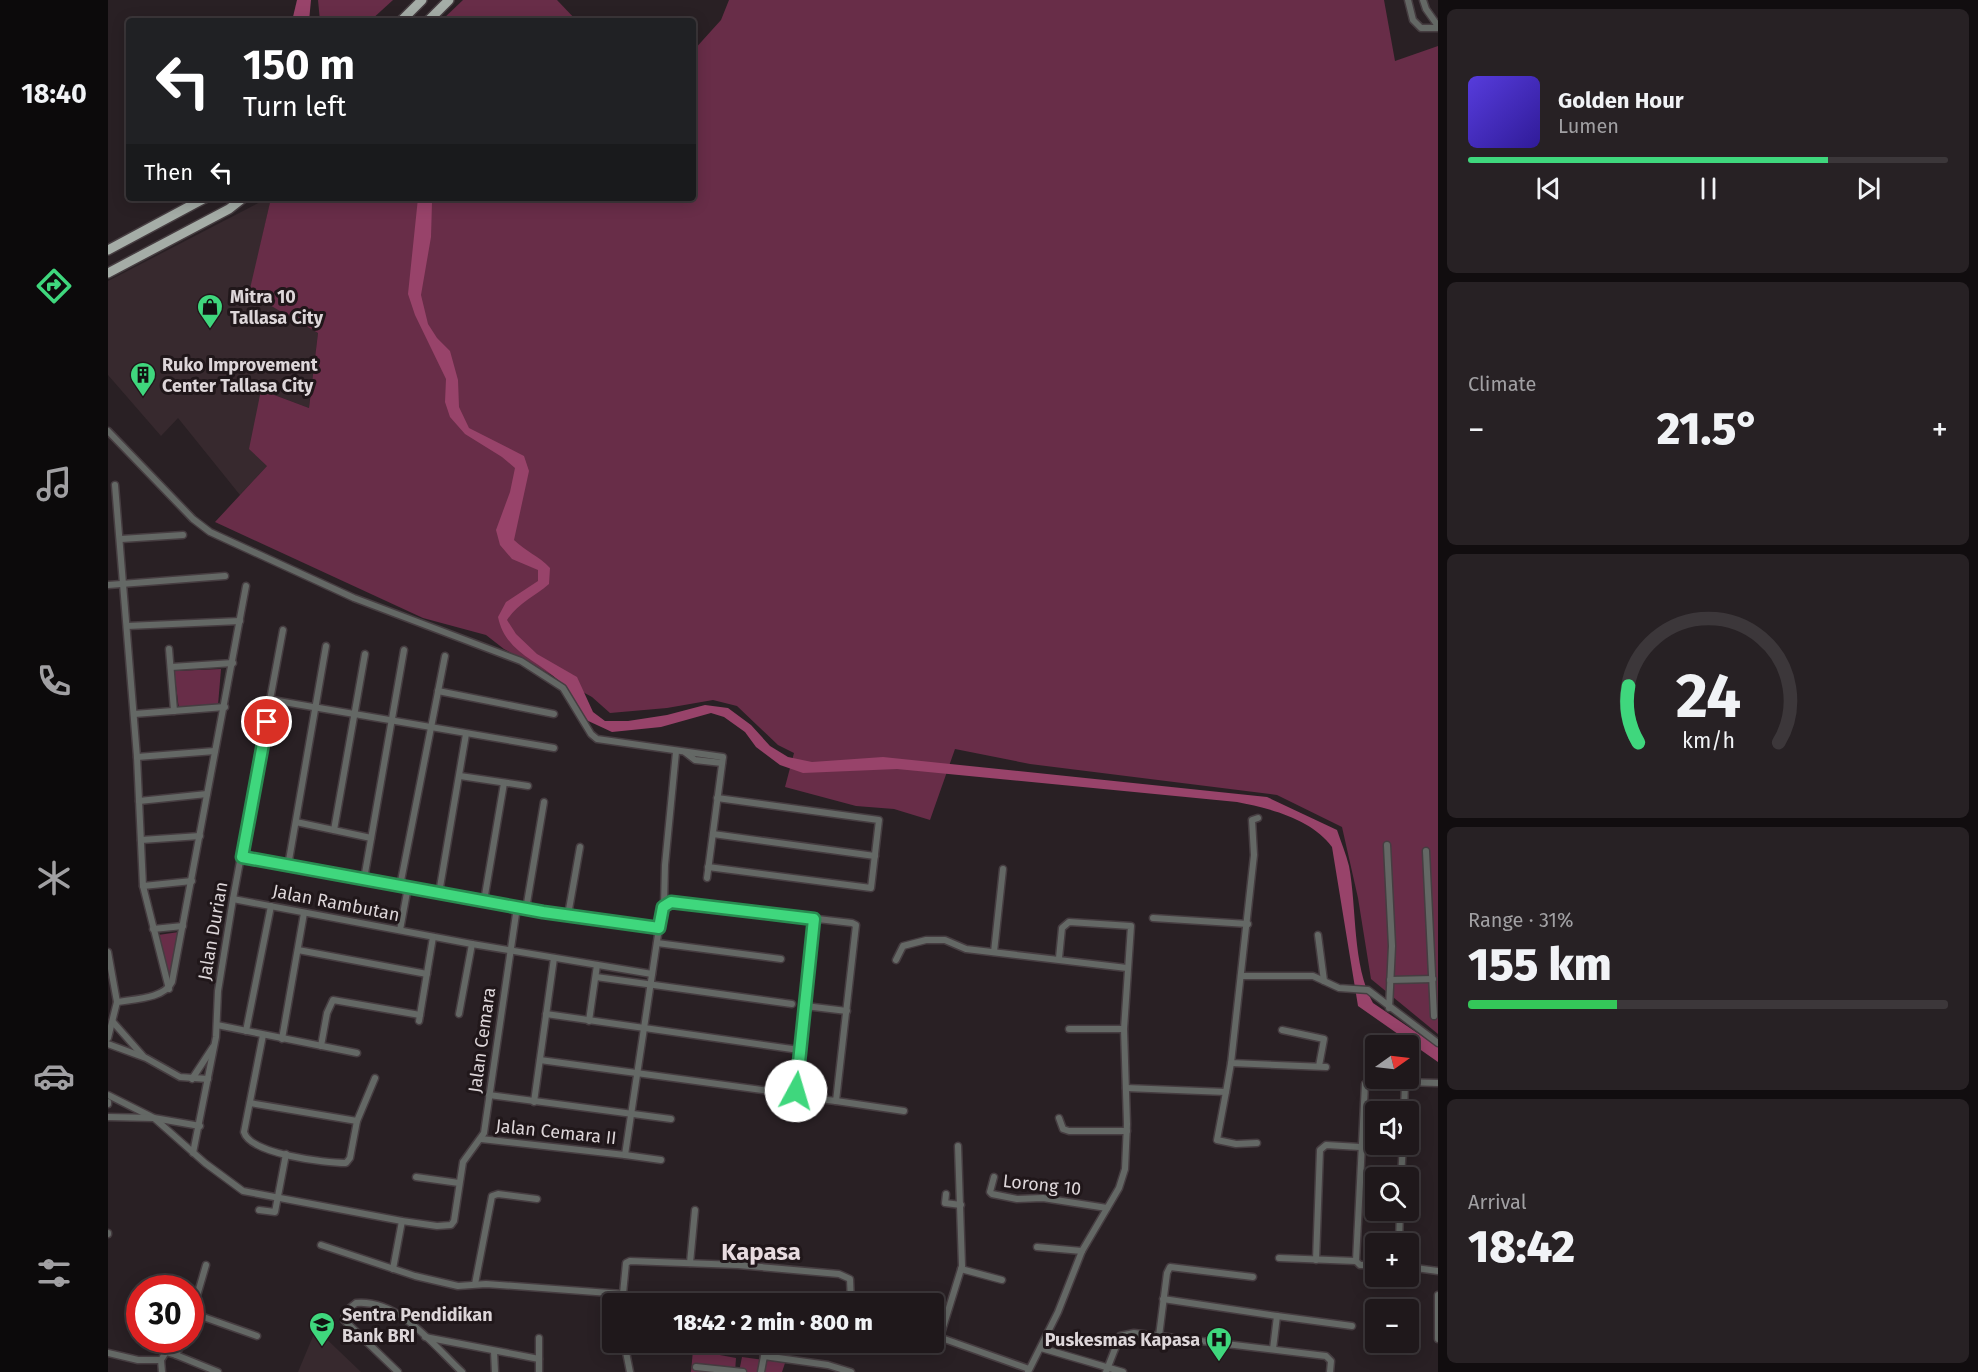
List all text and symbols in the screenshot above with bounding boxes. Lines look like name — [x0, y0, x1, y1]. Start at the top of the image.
text: 150 m — [243, 40, 355, 90]
icon: left — [144, 42, 222, 120]
text: 18:40 — [21, 78, 87, 110]
text: Golden Hour — [1558, 87, 1684, 114]
text: Turn left — [243, 91, 346, 123]
text: Lumen — [1558, 114, 1619, 138]
icon: left — [205, 156, 238, 189]
text: Then — [144, 159, 193, 186]
icon: previous — [1532, 172, 1565, 205]
icon: pause — [1692, 172, 1725, 205]
icon: next — [1852, 172, 1885, 205]
icon: directions — [33, 265, 75, 307]
place label: Mitra 10 Tallasa City — [230, 286, 324, 329]
shop icon: Mitra 10 Tallasa City — [195, 292, 225, 330]
place label: Ruko Improvement Center Tallasa City — [162, 354, 319, 397]
building icon: Ruko Improvement Center Tallasa City — [128, 360, 158, 398]
text: Climate — [1468, 372, 1536, 396]
text: 21.5° — [1657, 402, 1759, 456]
text: − — [1468, 410, 1485, 450]
text: + — [1932, 410, 1948, 450]
icon: music — [33, 463, 75, 505]
text: 24 — [1675, 659, 1741, 734]
icon: phone — [33, 660, 75, 702]
pin — [241, 696, 292, 747]
icon: arrive — [250, 705, 283, 738]
text: km/h — [1681, 728, 1735, 754]
icon: climate — [33, 857, 75, 899]
street label: Jalan Durian — [193, 880, 233, 982]
street label: Jalan Rambutan — [270, 880, 402, 926]
text: Range · 31% — [1468, 908, 1574, 932]
text: 155 km — [1468, 938, 1612, 992]
street label: Jalan Cemara — [464, 986, 500, 1094]
north arrow — [1365, 1035, 1419, 1089]
map controls — [1365, 1035, 1419, 1353]
icon: car — [33, 1055, 75, 1097]
position arrow — [764, 1059, 828, 1123]
button: sound — [1365, 1101, 1419, 1155]
street label: Jalan Cemara II — [494, 1115, 618, 1149]
button: search — [1365, 1167, 1419, 1221]
street label: Lorong 10 — [1002, 1170, 1082, 1200]
text: Arrival — [1468, 1190, 1527, 1214]
text: 18:42 — [1468, 1220, 1575, 1274]
button: + — [1365, 1233, 1419, 1287]
district label: Kapasa — [721, 1238, 801, 1266]
icon: filters — [33, 1252, 75, 1294]
speed limit sign: 30 — [126, 1275, 204, 1353]
button: − — [1365, 1299, 1419, 1353]
place label: Sentra Pendidikan Bank BRI — [342, 1304, 493, 1347]
text: 18:42 · 2 min · 800 m — [673, 1309, 873, 1336]
school or university icon: Sentra Pendidikan Bank BRI — [307, 1310, 337, 1348]
hospital icon: Puskesmas Kapasa — [1204, 1325, 1234, 1363]
place label: Puskesmas Kapasa — [1045, 1329, 1200, 1351]

